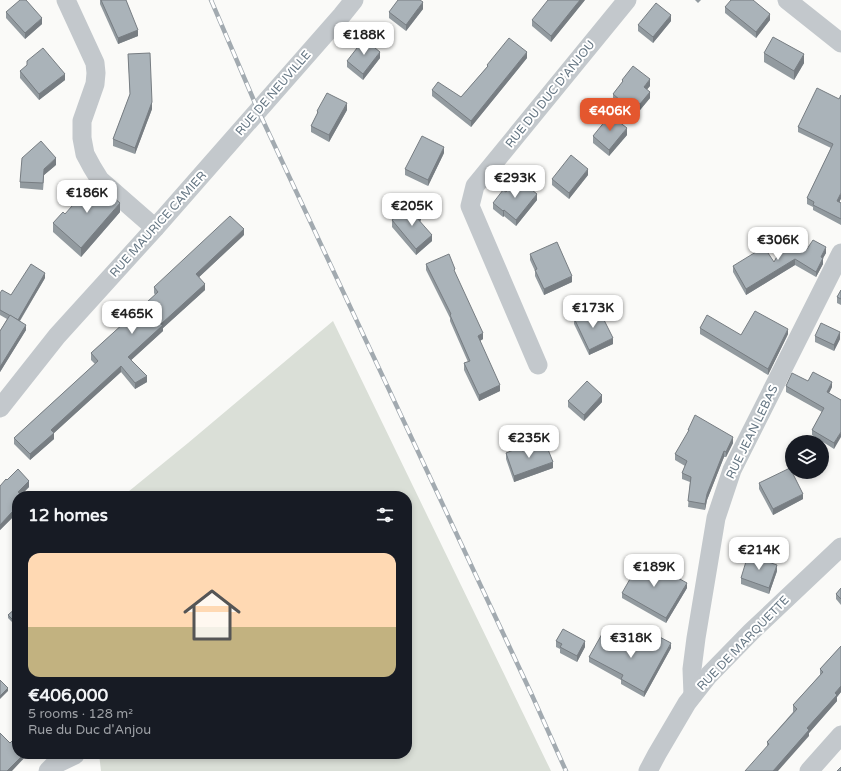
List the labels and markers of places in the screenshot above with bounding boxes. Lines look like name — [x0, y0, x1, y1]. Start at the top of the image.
pin: €188K — [336, 22, 392, 56]
pin: €406K — [582, 98, 638, 132]
pin: €293K — [487, 165, 543, 199]
pin: €186K — [59, 180, 115, 214]
pin: €205K — [384, 193, 440, 227]
pin: €306K — [750, 227, 806, 261]
pin: €173K — [565, 295, 621, 329]
pin: €465K — [104, 301, 160, 335]
pin: €235K — [501, 425, 557, 459]
pin: €214K — [731, 537, 787, 571]
pin: €189K — [626, 554, 682, 588]
pin: €318K — [603, 625, 659, 659]

